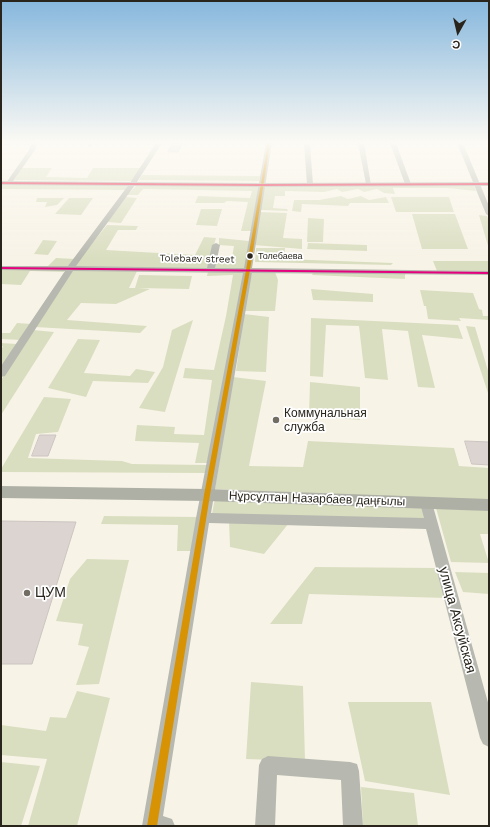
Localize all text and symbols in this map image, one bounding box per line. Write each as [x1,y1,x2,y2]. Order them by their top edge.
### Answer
north arrow [438,12,478,52]
text: С [451,37,461,51]
marker: Толебаева [245,251,255,261]
place label: Толебаева [258,251,302,261]
street label: Tolebaev street [159,252,235,266]
place label: Коммунальная служба [284,406,367,434]
marker: Коммунальная служба [271,415,281,425]
street label: Нұрсұлтан Назарбаев даңғылы [229,489,405,509]
street label: улица Аксуйская [435,565,479,675]
place label: ЦУМ [35,585,66,601]
marker: ЦУМ [22,588,32,598]

